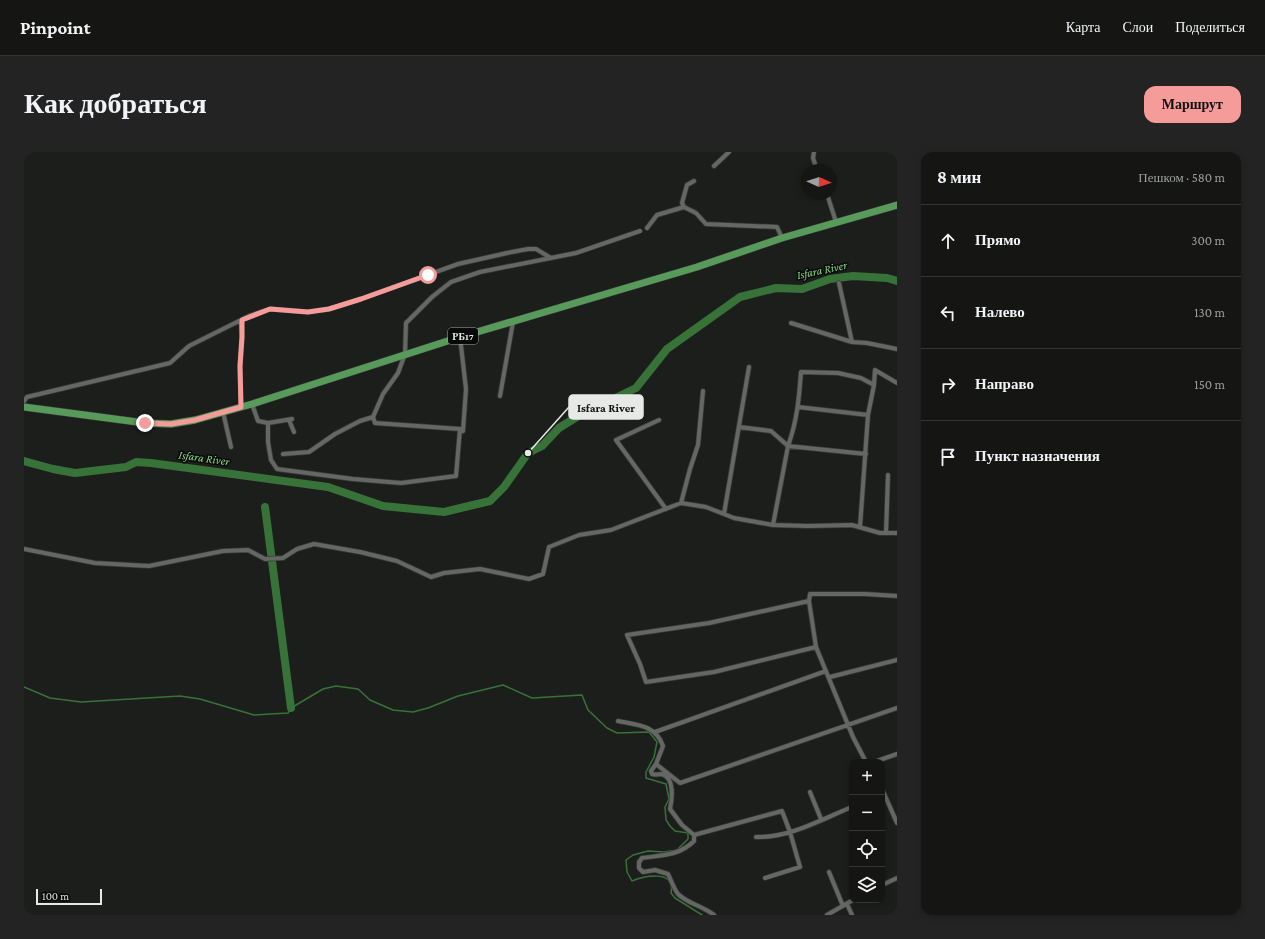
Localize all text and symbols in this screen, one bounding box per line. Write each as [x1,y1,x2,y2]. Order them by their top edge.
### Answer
text: Pinpoint [20,17,91,38]
text: Карта [1066,19,1100,35]
text: Слои [1122,19,1153,35]
text: Поделиться [1175,19,1245,35]
button: Маршрут [1144,86,1241,123]
text: Как добраться [24,88,207,119]
north arrow [801,164,837,200]
text: 8 мин [937,168,981,187]
text: Пешком · 580 m [1138,170,1225,185]
icon: ahead [937,230,959,252]
text: Прямо [975,232,1021,248]
text: 300 m [1191,233,1225,248]
water label: Isfara River [795,258,849,282]
route start [419,266,437,284]
icon: left [937,302,959,324]
text: Налево [975,304,1025,320]
text: 130 m [1194,305,1225,320]
road number: РБ17 [448,328,478,344]
icon: right [937,374,959,396]
text: Направо [975,376,1034,392]
text: 150 m [1194,377,1225,392]
callout: Isfara River [569,395,643,419]
text: Isfara River [577,401,635,415]
route end [136,414,154,432]
icon: arrive [937,446,959,468]
water label: Isfara River [178,447,231,469]
text: Пункт назначения [975,448,1100,464]
map controls [849,759,885,903]
button: + [849,759,885,795]
button: − [849,795,885,831]
button: locate [849,831,885,867]
button: layers [849,867,885,903]
scale bar [36,887,102,906]
text: 100 m [42,890,69,902]

